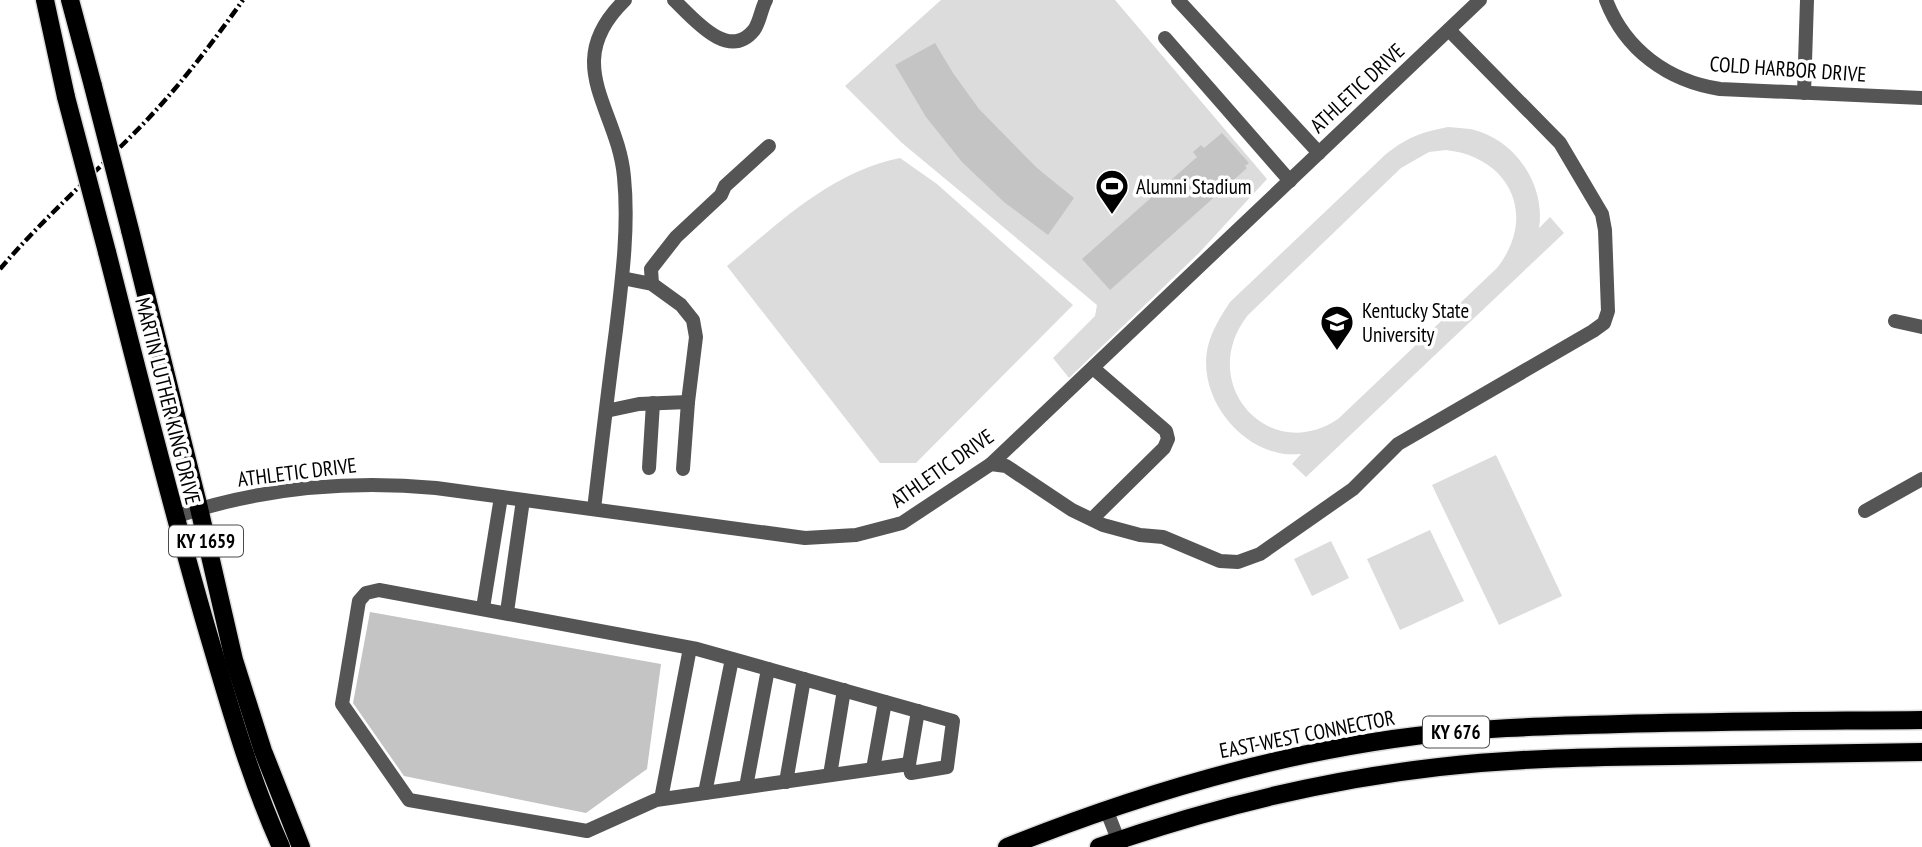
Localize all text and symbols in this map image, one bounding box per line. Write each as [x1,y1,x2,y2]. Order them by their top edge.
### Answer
street label: ATHLETIC DRIVE [1304,37,1410,139]
street label: COLD HARBOR DRIVE [1709,50,1867,88]
sports icon: Alumni Stadium [1093,167,1131,216]
place label: Alumni Stadium [1136,173,1251,200]
street label: MARTIN LUTHER KING DRIVE [129,295,207,507]
place label: Kentucky State University [1362,297,1469,348]
school or university icon: Kentucky State University [1318,303,1356,352]
street label: ATHLETIC DRIVE [885,423,999,513]
street label: ATHLETIC DRIVE [236,451,358,493]
road number: KY 1659 [169,526,243,556]
street label: EAST-WEST CONNECTOR [1217,704,1397,764]
road number: KY 676 [1423,716,1489,748]

